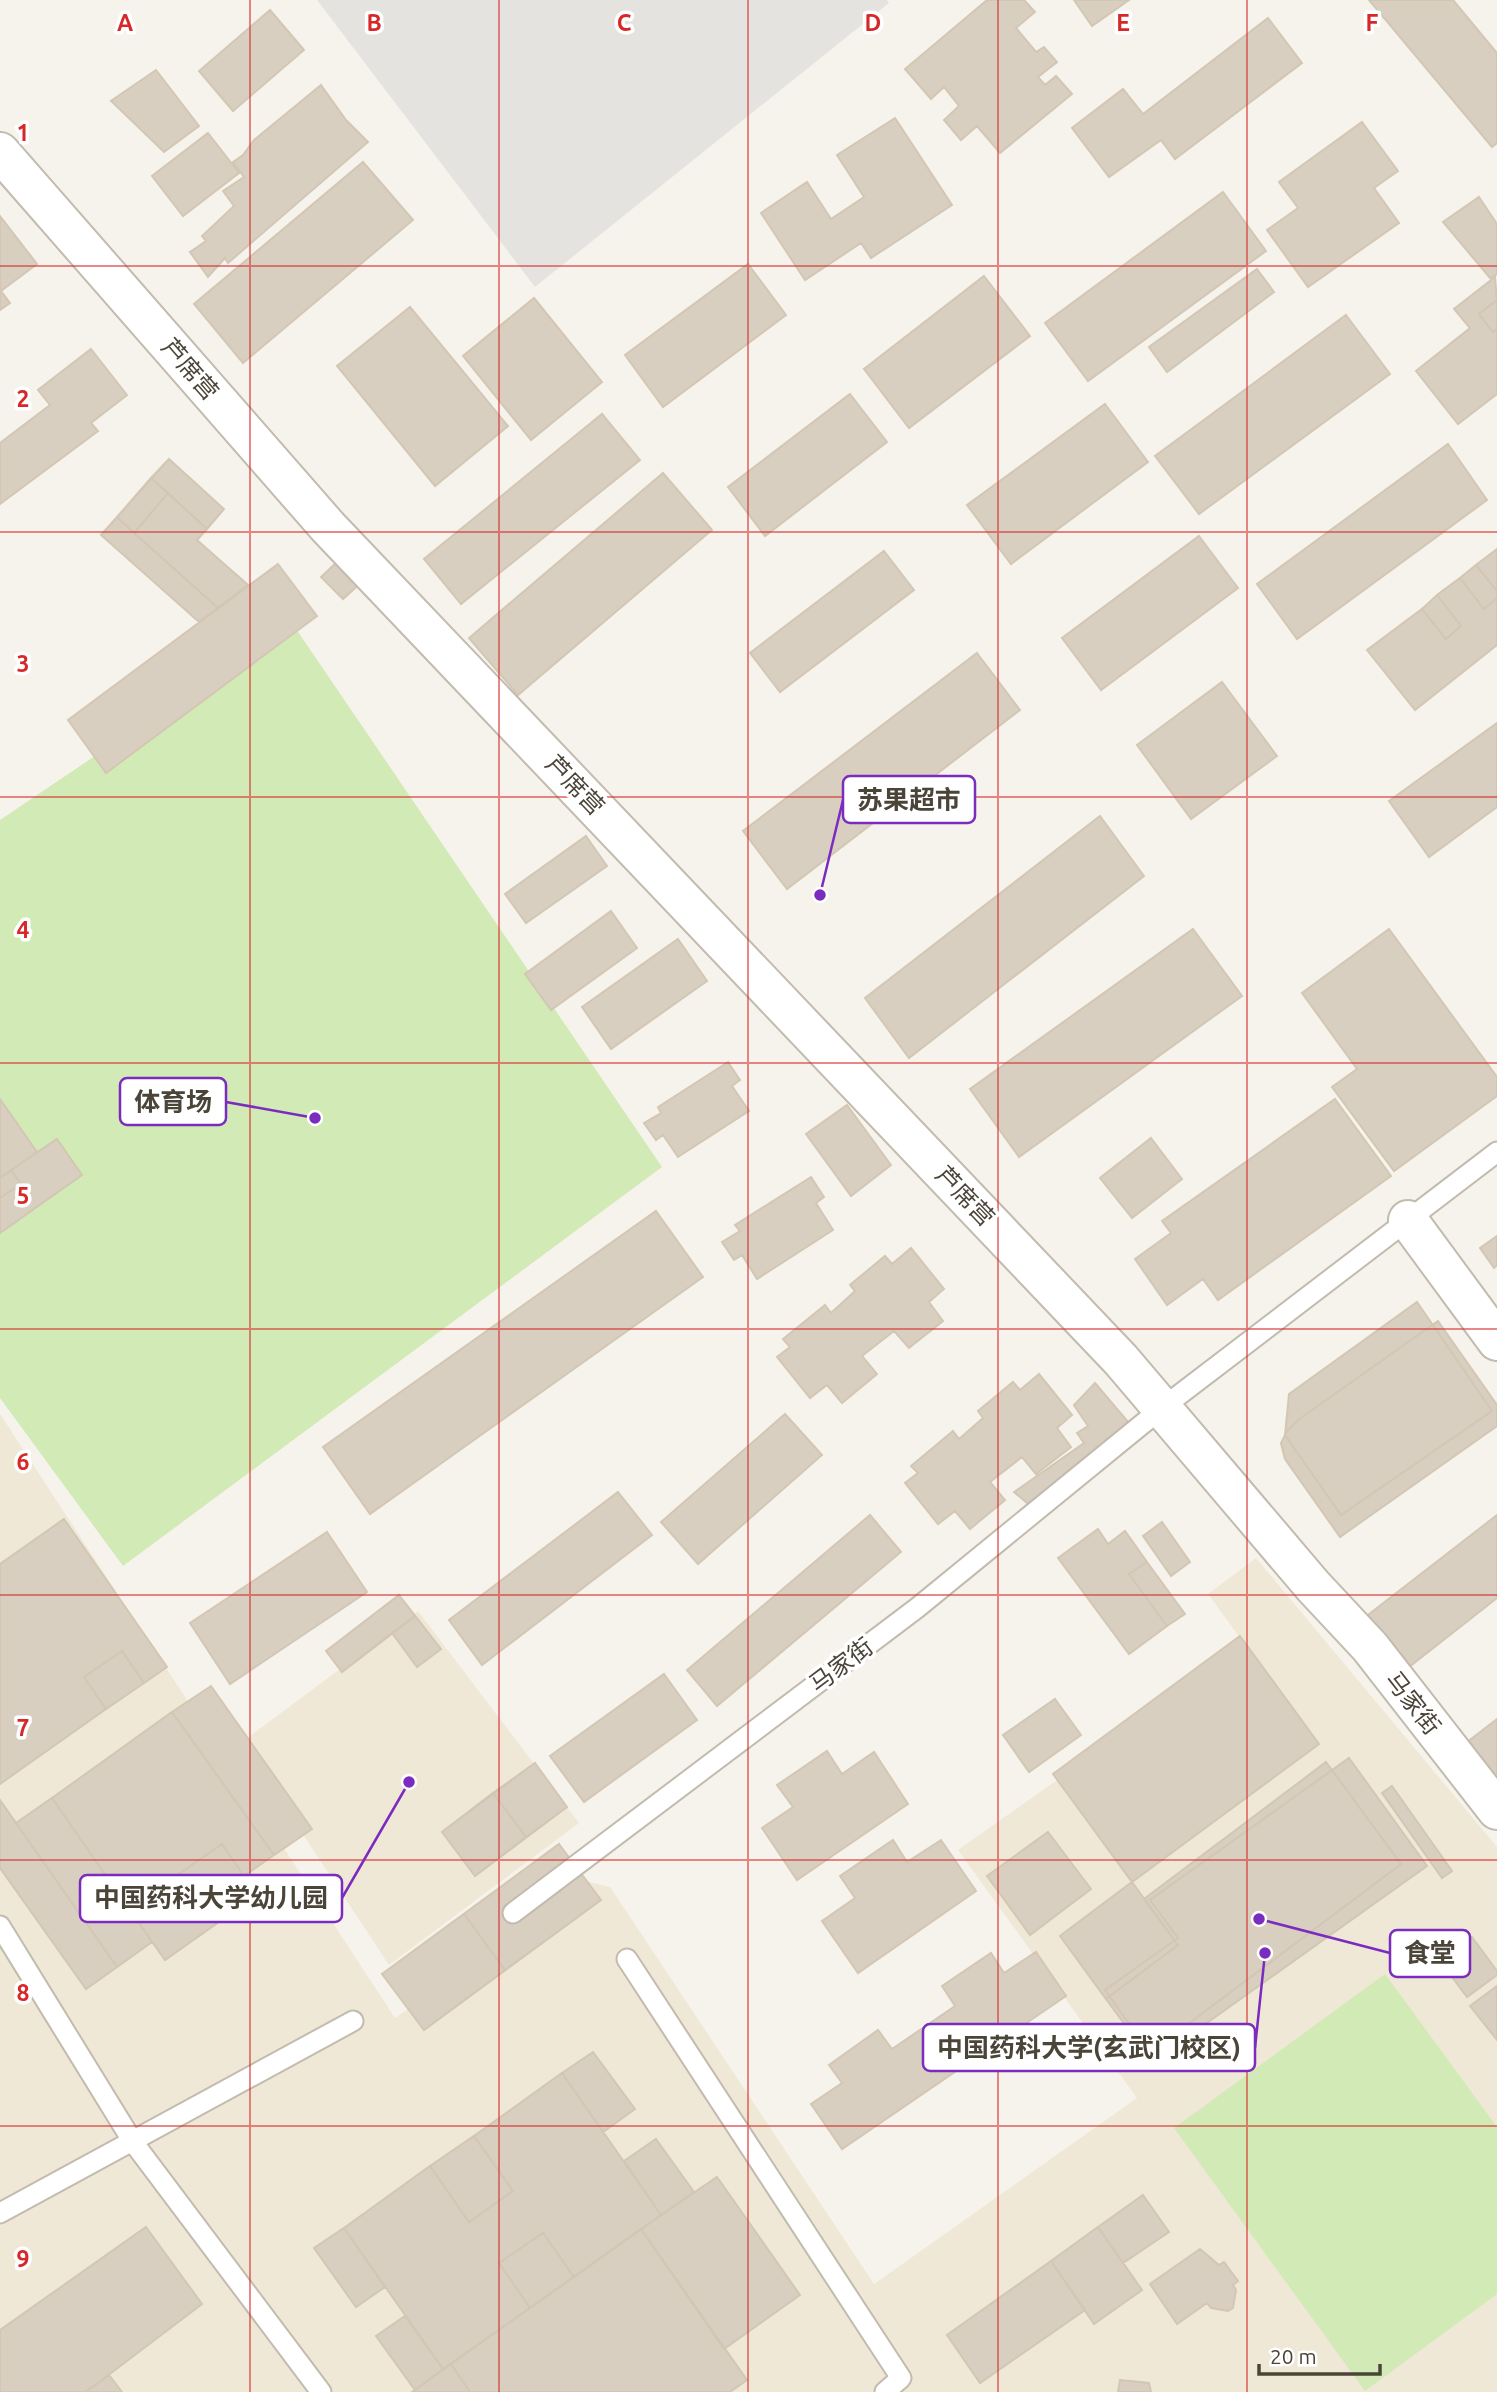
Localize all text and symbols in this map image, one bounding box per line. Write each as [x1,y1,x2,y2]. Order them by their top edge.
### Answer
text: A [117,10,133,35]
text: B [366,10,382,35]
text: C [617,10,632,35]
text: D [865,10,881,35]
text: E [1116,10,1130,35]
text: F [1366,10,1379,35]
text: 1 [17,120,29,145]
street label: 芦席营 [156,333,224,405]
text: 2 [17,386,29,411]
text: 3 [17,651,29,676]
street label: 芦席营 [540,750,610,820]
callout: 苏果超市 [843,776,975,823]
text: 苏果超市 [857,785,961,814]
text: 4 [17,917,30,942]
callout: 体育场 [120,1078,226,1125]
text: 体育场 [134,1087,212,1116]
street label: 芦席营 [930,1161,1000,1231]
text: 5 [17,1183,29,1208]
text: 6 [17,1449,30,1474]
street label: 马家街 [804,1633,878,1697]
street label: 马家街 [1380,1666,1446,1740]
text: 7 [17,1715,29,1740]
callout: 中国药科大学幼儿园 [80,1875,342,1922]
text: 中国药科大学幼儿园 [94,1883,328,1912]
callout: 食堂 [1390,1930,1470,1977]
text: 食堂 [1404,1938,1456,1967]
text: 8 [17,1980,29,2005]
callout: 中国药科大学(玄武门校区) [923,2024,1255,2071]
text: 中国药科大学(玄武门校区) [937,2033,1241,2062]
text: 9 [17,2246,29,2271]
scale bar [1259,2332,1380,2376]
text: 20 m [1270,2344,1317,2368]

